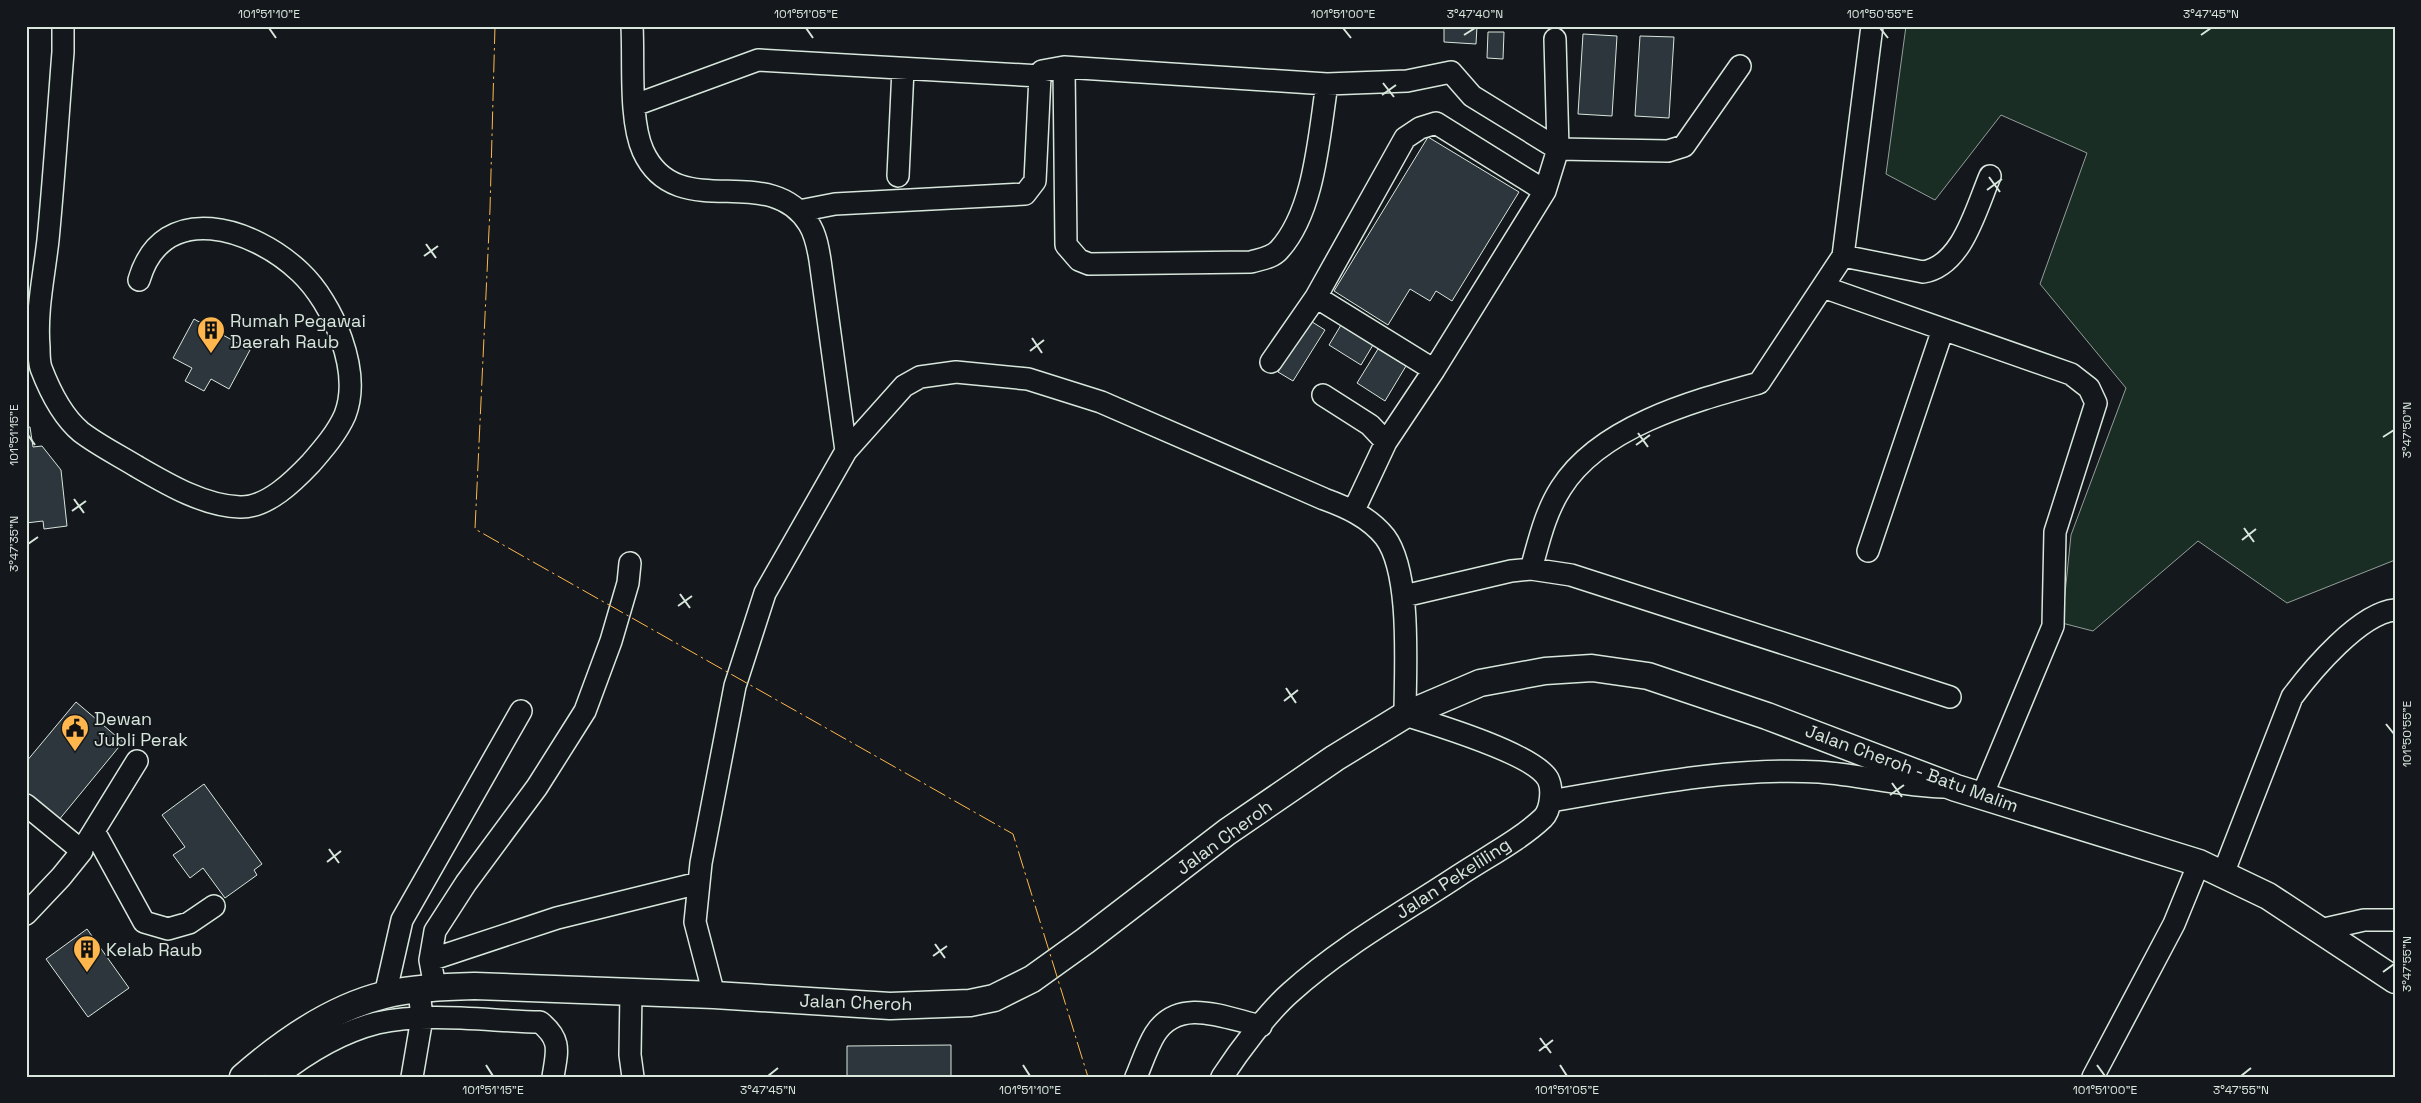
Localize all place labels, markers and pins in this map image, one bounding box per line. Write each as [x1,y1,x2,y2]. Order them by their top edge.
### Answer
place label: Rumah Pegawai Daerah Raub [230,309,366,353]
building icon: Rumah Pegawai Daerah Raub [196,315,226,354]
place label: Dewan Jubli Perak [94,707,188,751]
public building icon: Dewan Jubli Perak [60,713,90,752]
building icon: Kelab Raub [72,934,102,973]
place label: Kelab Raub [106,938,202,961]

